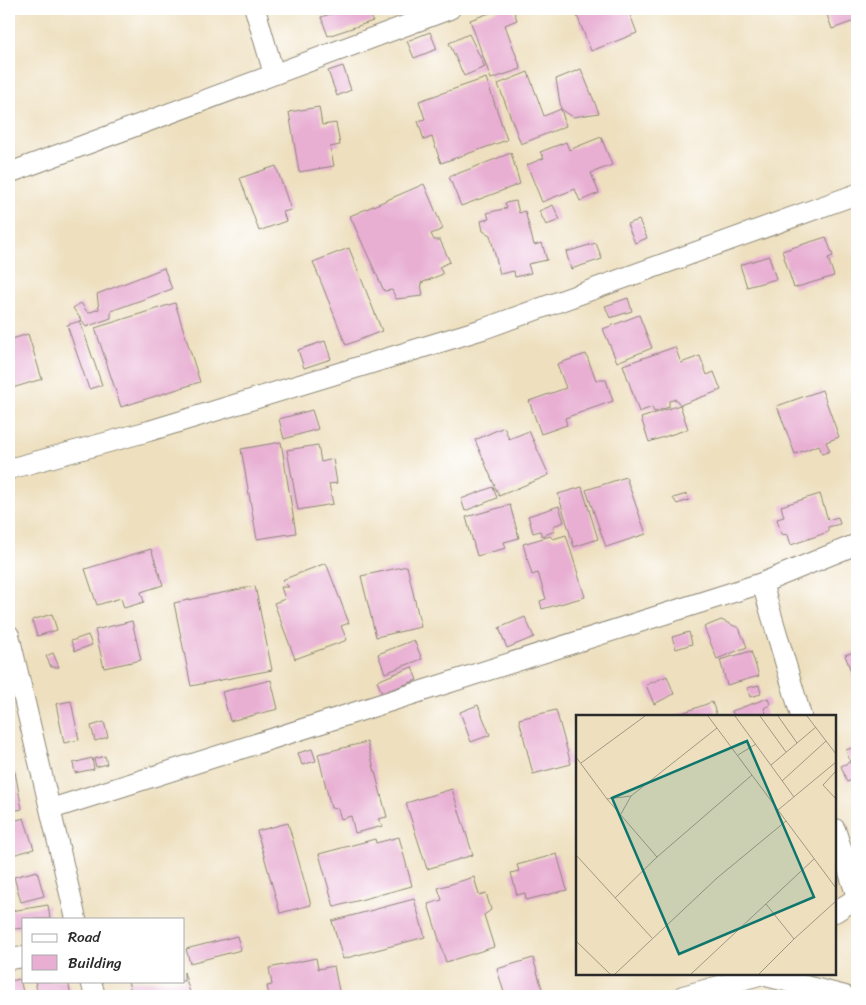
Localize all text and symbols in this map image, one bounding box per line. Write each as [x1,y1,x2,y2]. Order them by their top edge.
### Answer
inset map [576,715,836,975]
legend [22,918,185,982]
text: Road [68,924,101,950]
text: Building [68,950,122,976]

